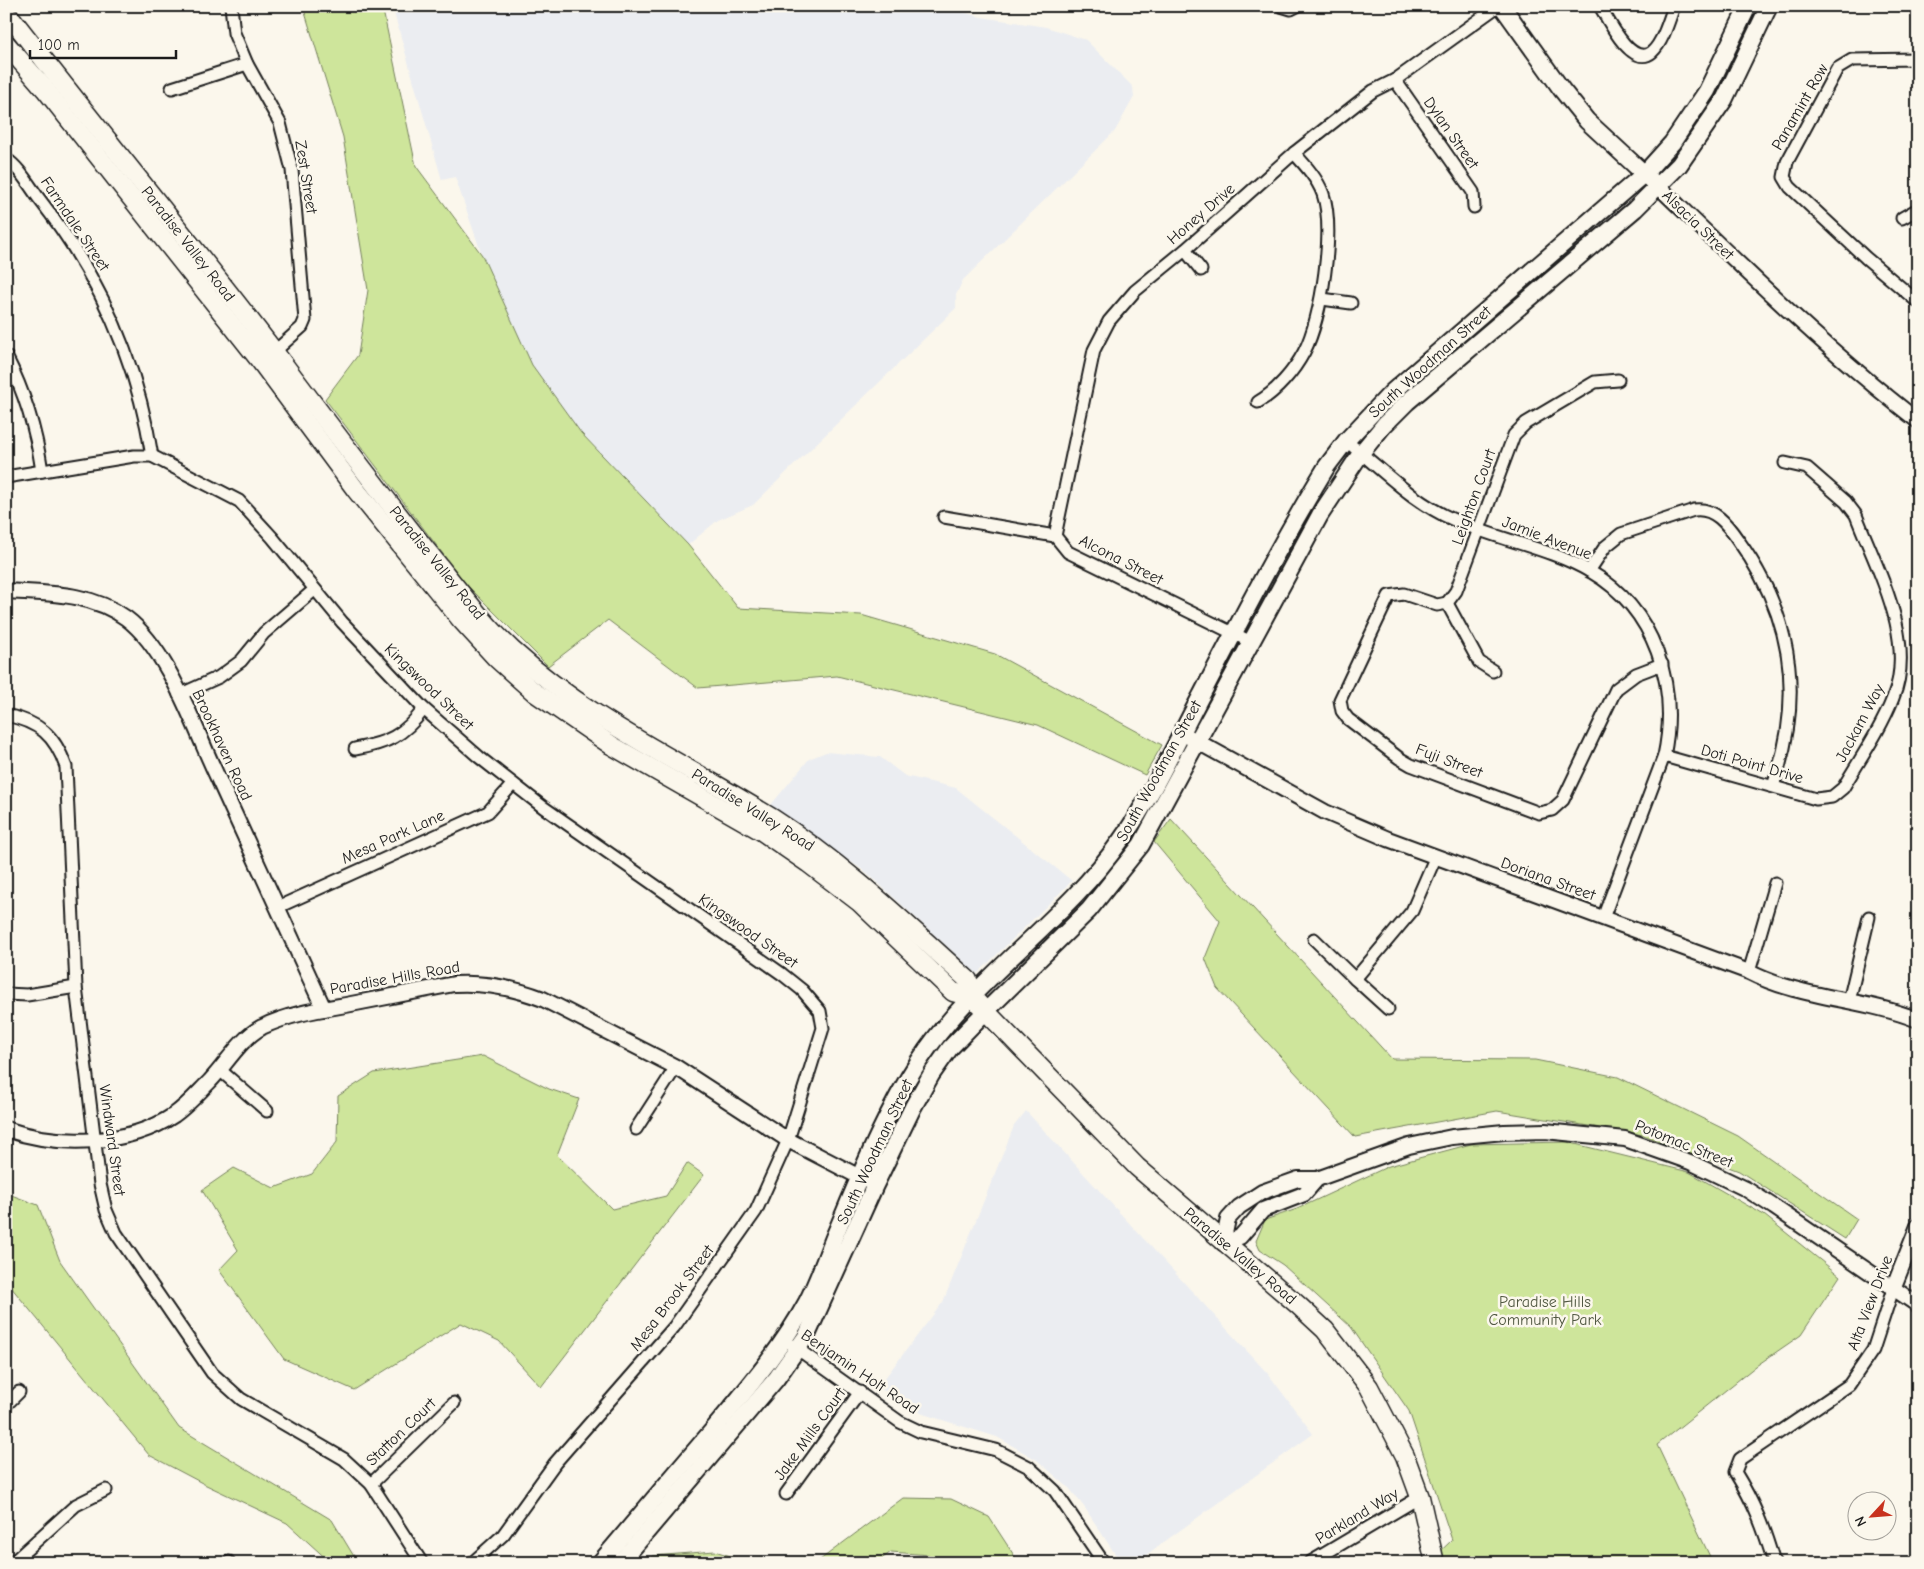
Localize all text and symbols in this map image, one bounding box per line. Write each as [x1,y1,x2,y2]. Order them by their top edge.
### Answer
scale bar [30,28,176,60]
text: 100 m [38,36,80,54]
street label: Panamint Row [1768,60,1832,153]
street label: Dylan Street [1420,94,1482,173]
street label: Zest Street [291,139,321,215]
street label: Farmdale Street [37,173,113,275]
street label: Honey Drive [1163,180,1239,248]
street label: Paradise Valley Road [138,183,238,305]
street label: Alsacia Street [1658,186,1738,264]
street label: South Woodman Street [1365,302,1495,422]
street label: Leighton Court [1448,446,1500,547]
street label: Paradise Valley Road [386,503,488,623]
street label: Jamie Avenue [1500,513,1594,563]
street label: Alcona Street [1076,531,1166,589]
street label: Kingswood Street [381,640,478,734]
street label: Jackam Way [1832,680,1888,765]
street label: Brookhaven Road [188,687,256,803]
street label: South Woodman Street [1113,697,1205,845]
street label: Fuji Street [1413,740,1485,782]
street label: Doti Point Drive [1699,741,1805,787]
street label: Paradise Valley Road [688,765,818,855]
street label: Mesa Park Lane [339,806,447,868]
street label: Doriana Street [1498,854,1598,905]
street label: Kingswood Street [695,890,801,972]
street label: Paradise Hills Road [329,958,461,998]
street label: South Woodman Street [833,1076,917,1228]
street label: Windward Street [95,1083,129,1197]
street label: Potomac Street [1633,1116,1736,1172]
street label: Paradise Valley Road [1180,1204,1300,1308]
street label: Mesa Brook Street [626,1241,718,1354]
street label: Alta View Drive [1844,1253,1896,1353]
park label: Paradise Hills Community Park [1488,1293,1602,1329]
street label: Benjamin Holt Road [798,1326,922,1418]
street label: Jake Mills Court [770,1384,850,1484]
street label: Statton Court [362,1394,440,1470]
street label: Parkland Way [1312,1484,1402,1548]
north arrow [1846,1492,1896,1542]
text: N [1851,1514,1870,1529]

